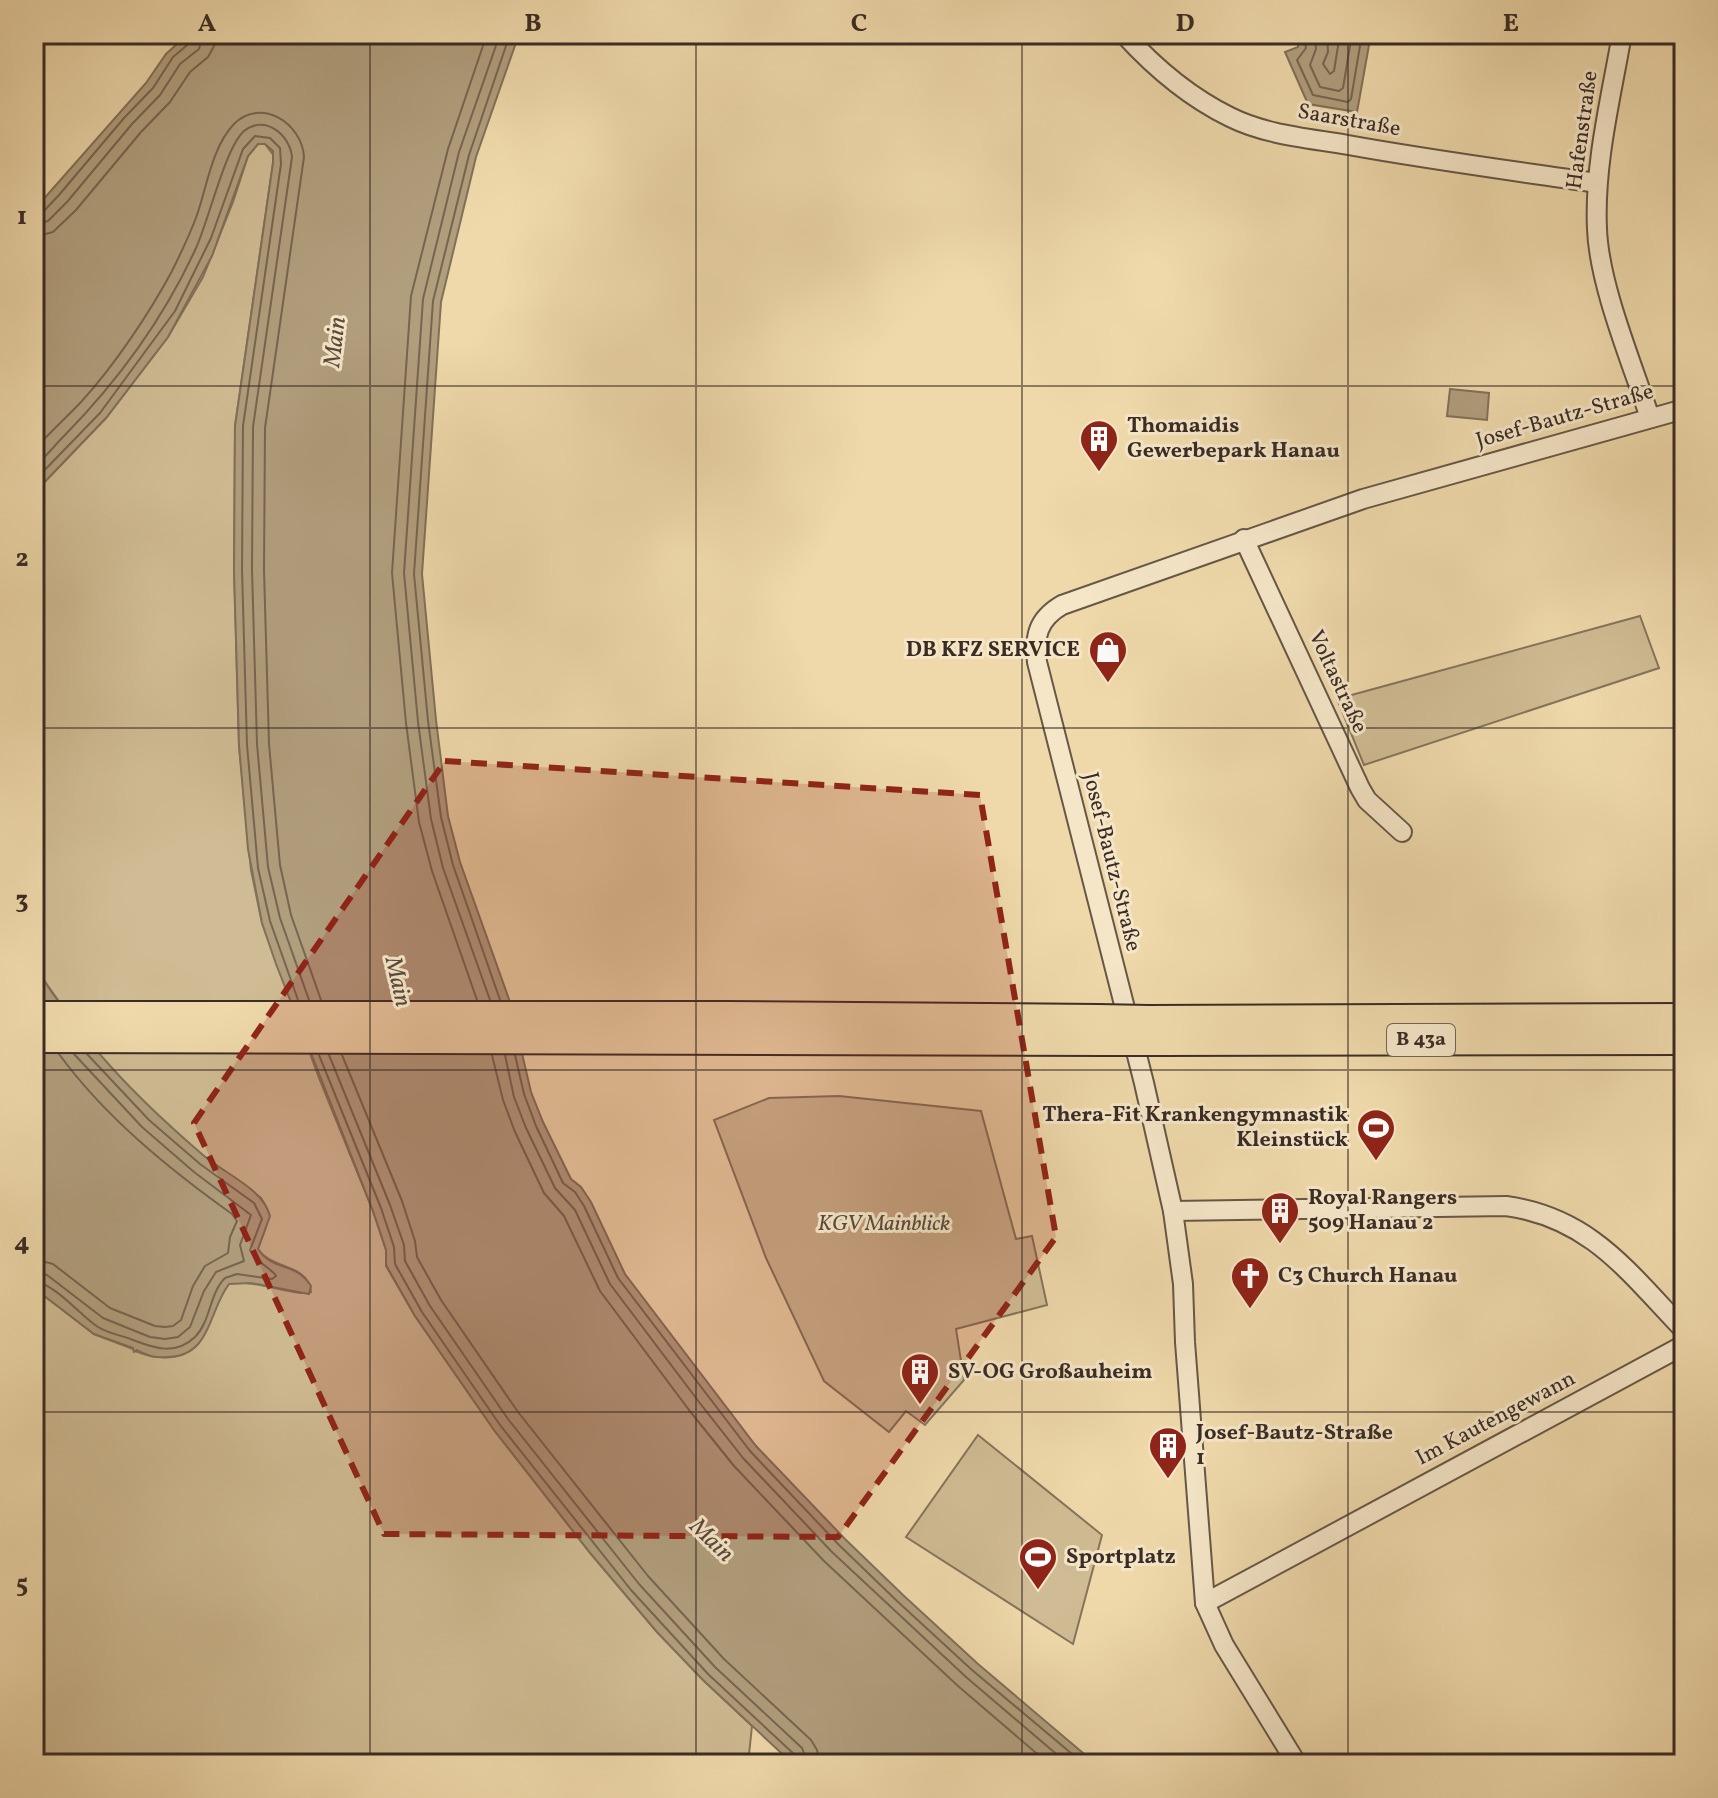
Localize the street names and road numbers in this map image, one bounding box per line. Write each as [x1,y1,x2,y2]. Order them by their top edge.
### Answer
street label: Hafenstraße [1559,69,1607,191]
street label: Saarstraße [1295,97,1403,145]
street label: Josef-Bautz-Straße [1473,377,1657,457]
street label: Voltastraße [1300,625,1374,739]
street label: Josef-Bautz-Straße [1074,769,1148,955]
road number: B 43a [1387,1024,1455,1056]
street label: Im Kautengewann [1411,1364,1581,1474]

